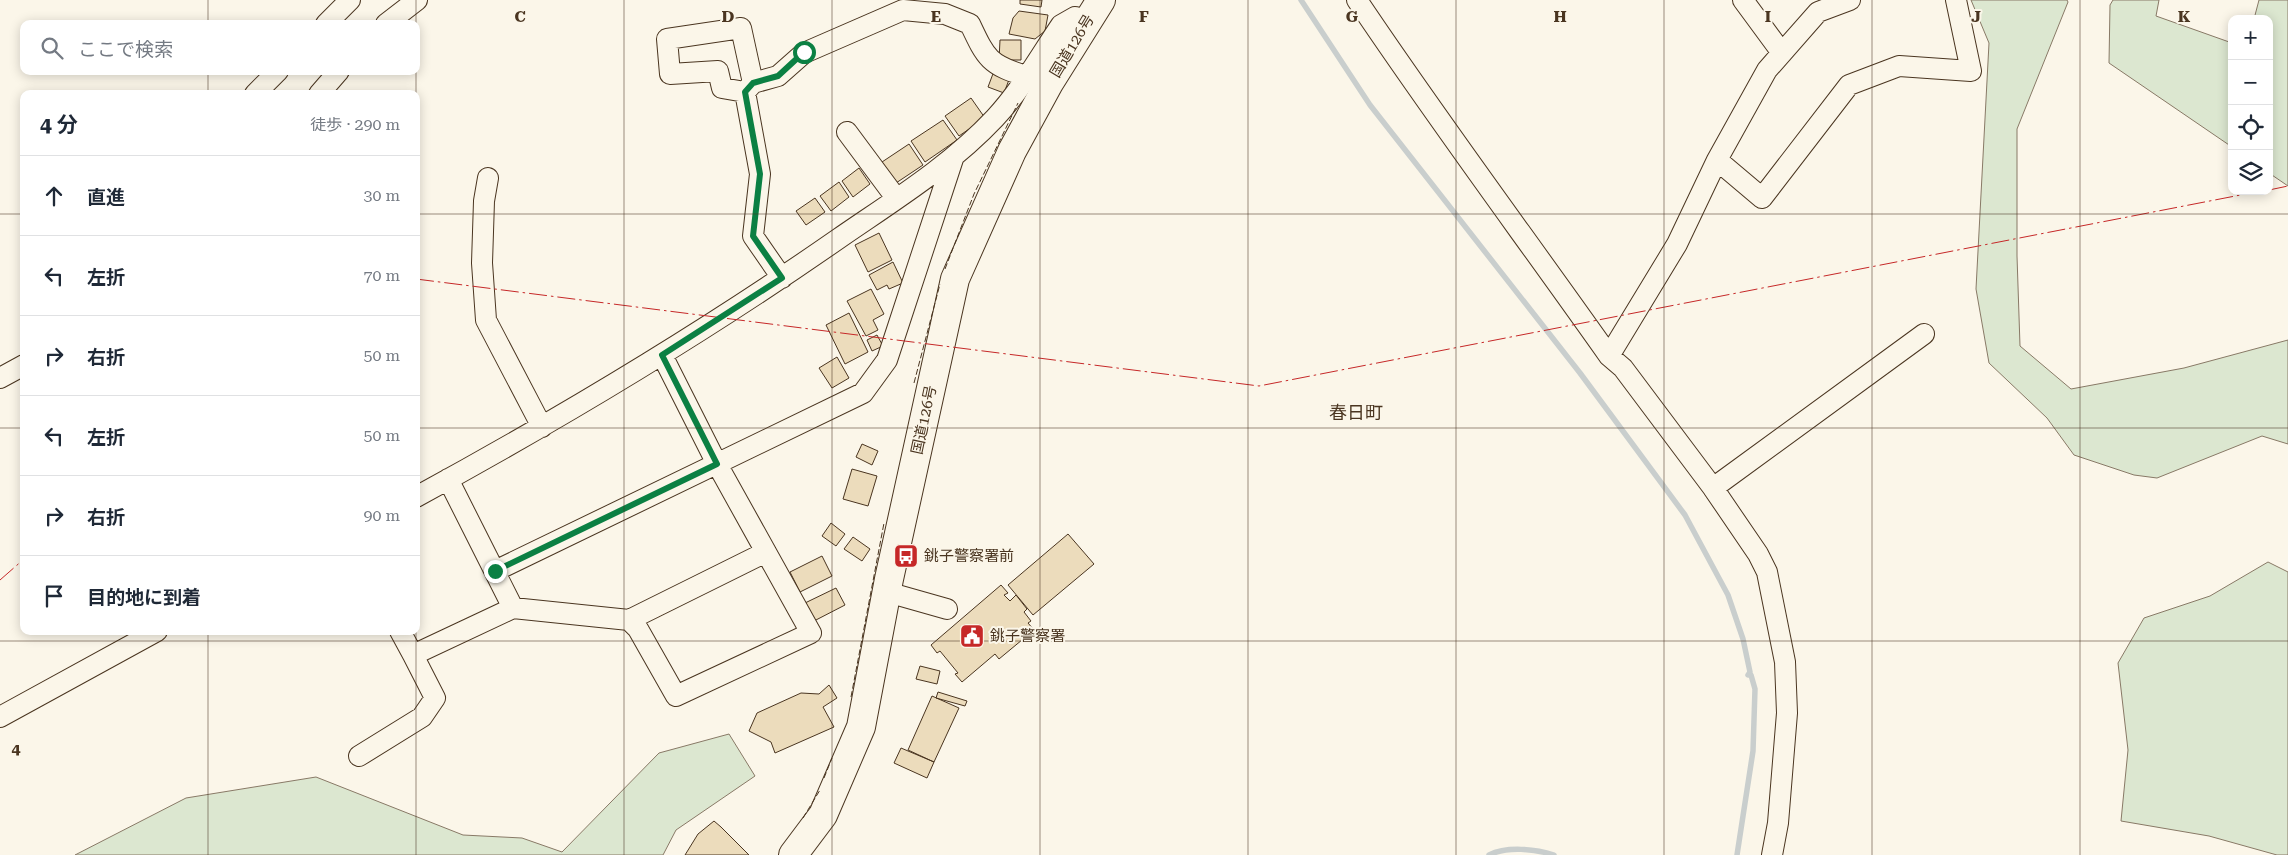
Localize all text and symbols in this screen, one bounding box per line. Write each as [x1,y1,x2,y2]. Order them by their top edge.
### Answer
text: C [514,7,526,26]
text: D [722,7,735,26]
text: E [931,7,941,26]
text: F [1139,7,1149,26]
text: G [1346,7,1359,26]
text: H [1553,7,1567,26]
text: I [1765,7,1771,26]
text: J [1971,7,1981,26]
text: K [2178,7,2191,26]
street label: 国道126号 [1046,11,1098,81]
map controls [2228,15,2273,195]
button: + [2228,15,2273,60]
search box [20,20,420,75]
icon: search [38,34,66,62]
text: ここで検索 [78,38,173,61]
route start [793,41,816,64]
button: − [2228,60,2273,105]
button: locate [2228,105,2273,150]
text: 4 分 [40,113,78,137]
text: 徒歩 · 290 m [310,115,400,134]
button: layers [2228,150,2273,195]
icon: ahead [40,182,68,210]
text: 直進 [87,186,125,209]
text: 30 m [363,186,400,205]
icon: left [40,262,68,290]
text: 左折 [87,266,125,289]
text: 70 m [363,266,400,285]
icon: right [40,342,68,370]
text: 右折 [87,346,125,369]
text: 50 m [363,346,400,365]
street label: 国道126号 [908,384,940,456]
district label: 春日町 [1329,402,1383,423]
icon: left [40,422,68,450]
text: 左折 [87,426,125,449]
text: 50 m [363,426,400,445]
icon: right [40,502,68,530]
text: 右折 [87,506,125,529]
text: 90 m [363,506,400,525]
bus stop icon: 銚子警察署前 [893,543,919,569]
place label: 銚子警察署前 [924,547,1014,565]
route end [484,560,507,583]
icon: arrive [40,582,68,610]
text: 目的地に到着 [87,586,201,609]
public building icon: 銚子警察署 [959,623,985,649]
place label: 銚子警察署 [990,627,1065,645]
text: 4 [12,739,21,758]

